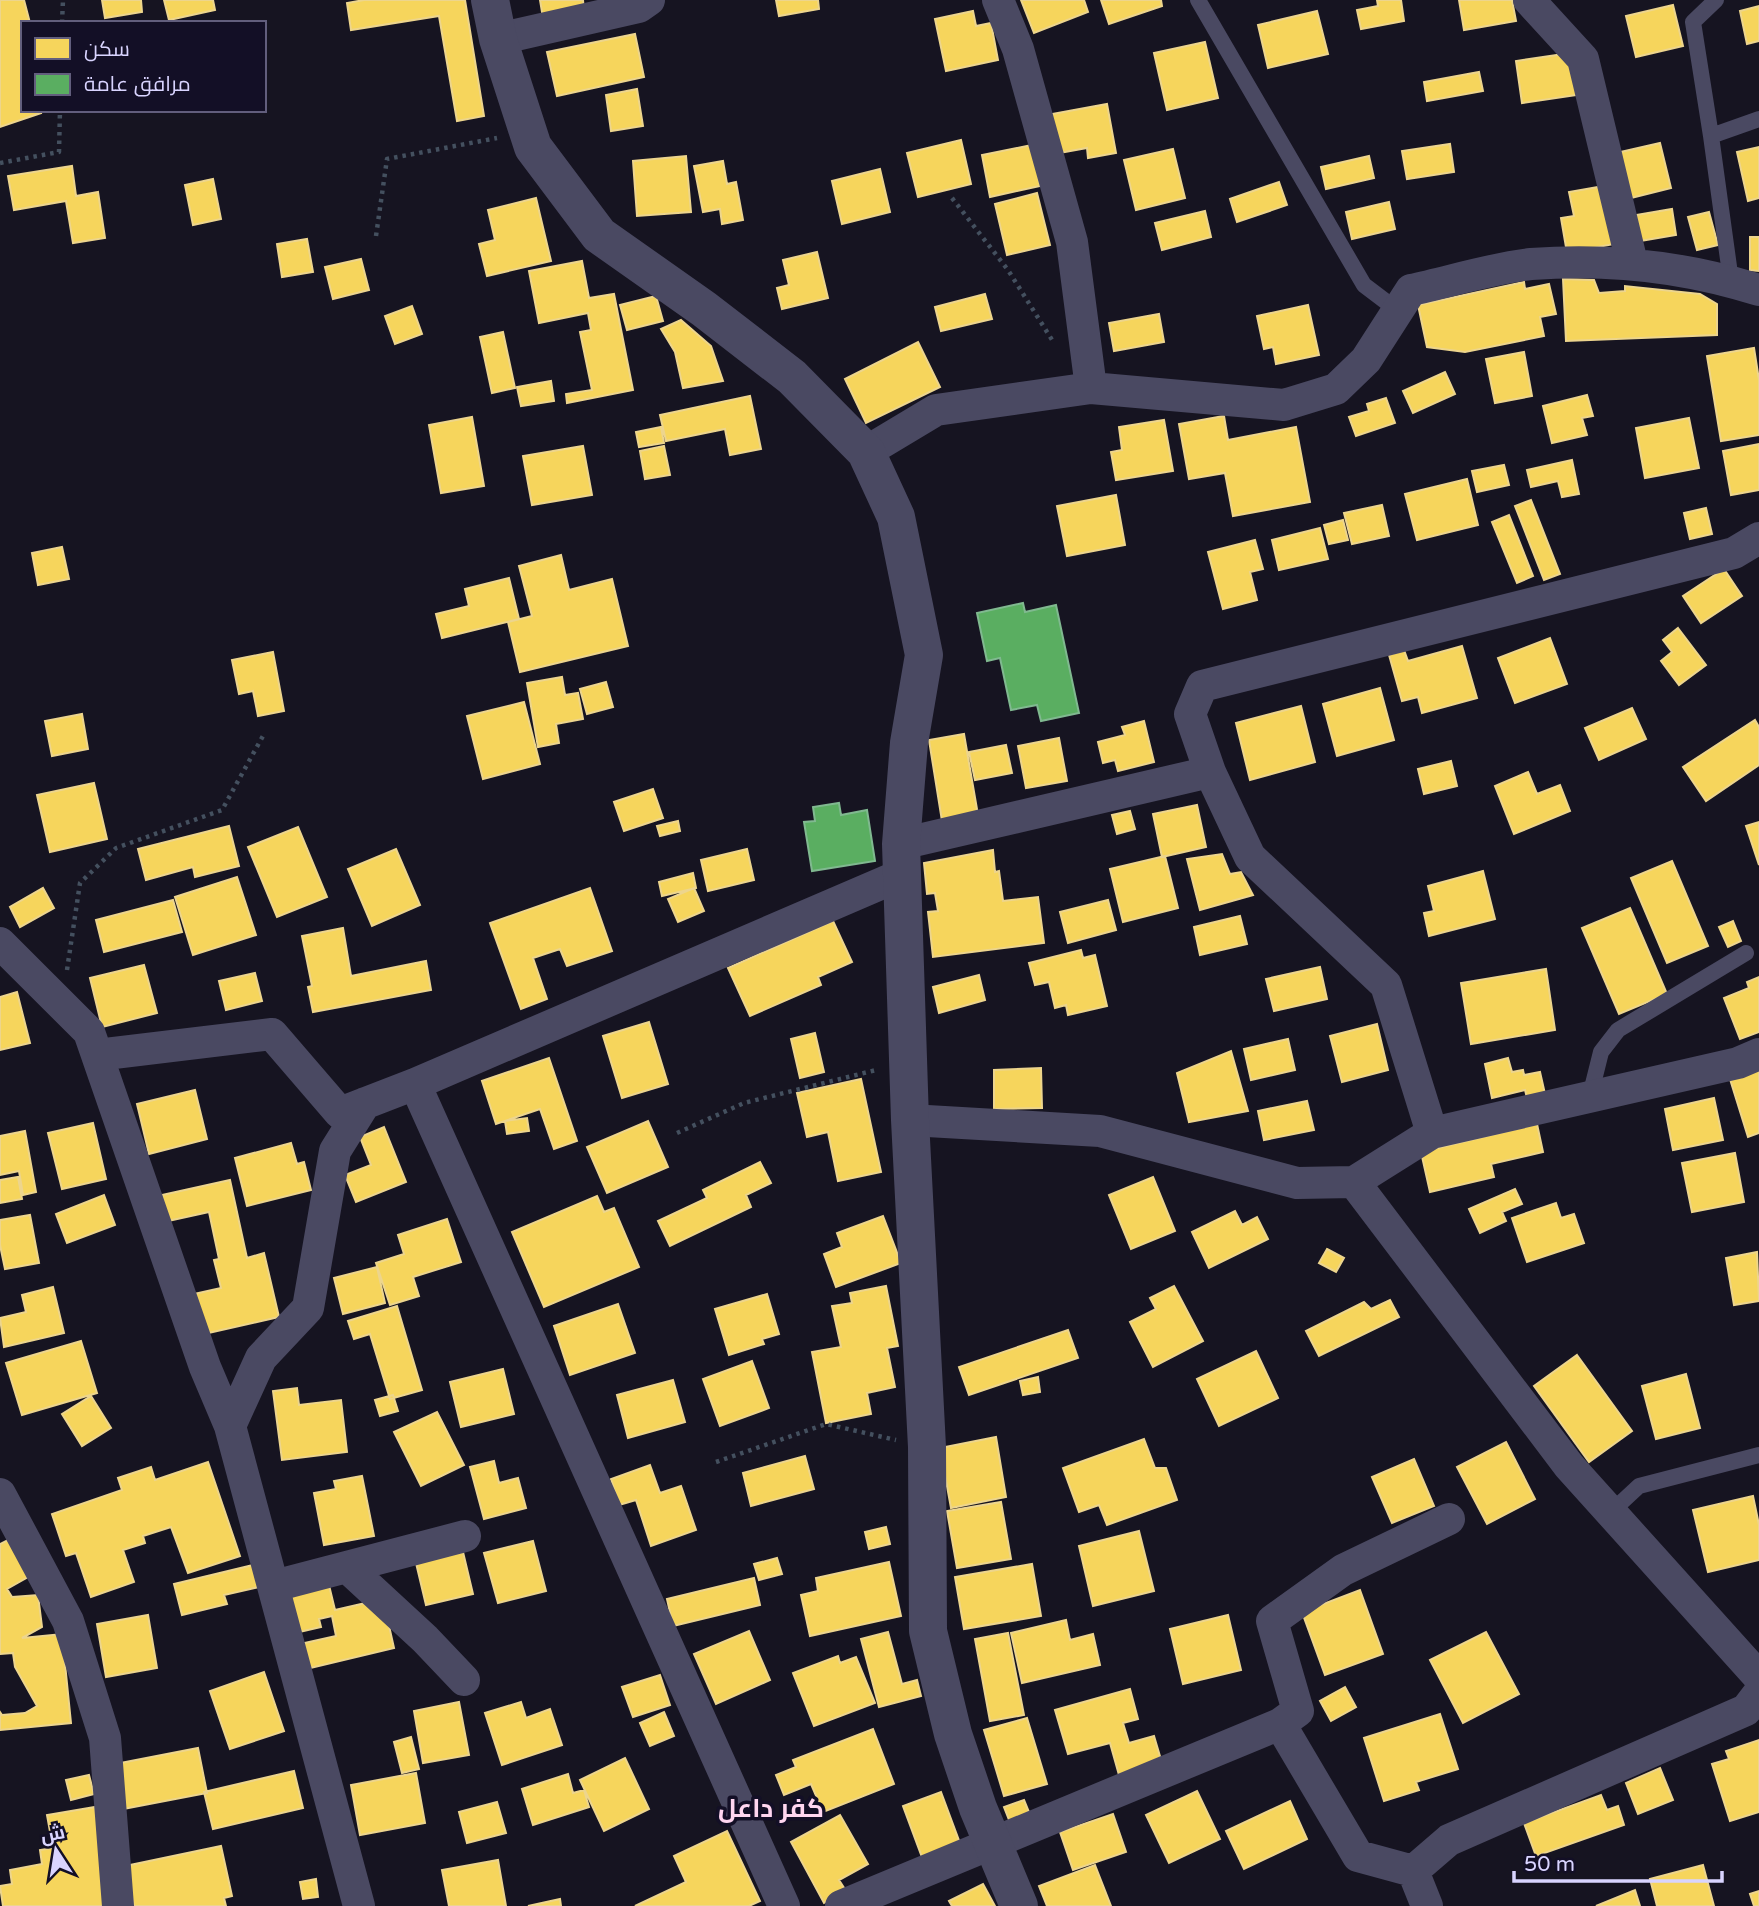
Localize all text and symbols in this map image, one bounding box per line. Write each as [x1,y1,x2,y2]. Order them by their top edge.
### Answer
legend [21,21,266,112]
text: سكن [84,37,130,62]
text: مرافق عامة [84,72,191,97]
district label: كفر داعل [718,1793,824,1824]
north arrow [21,1815,91,1885]
text: ش [38,1821,67,1848]
scale bar [1514,1840,1722,1884]
text: 50 m [1524,1852,1575,1877]

